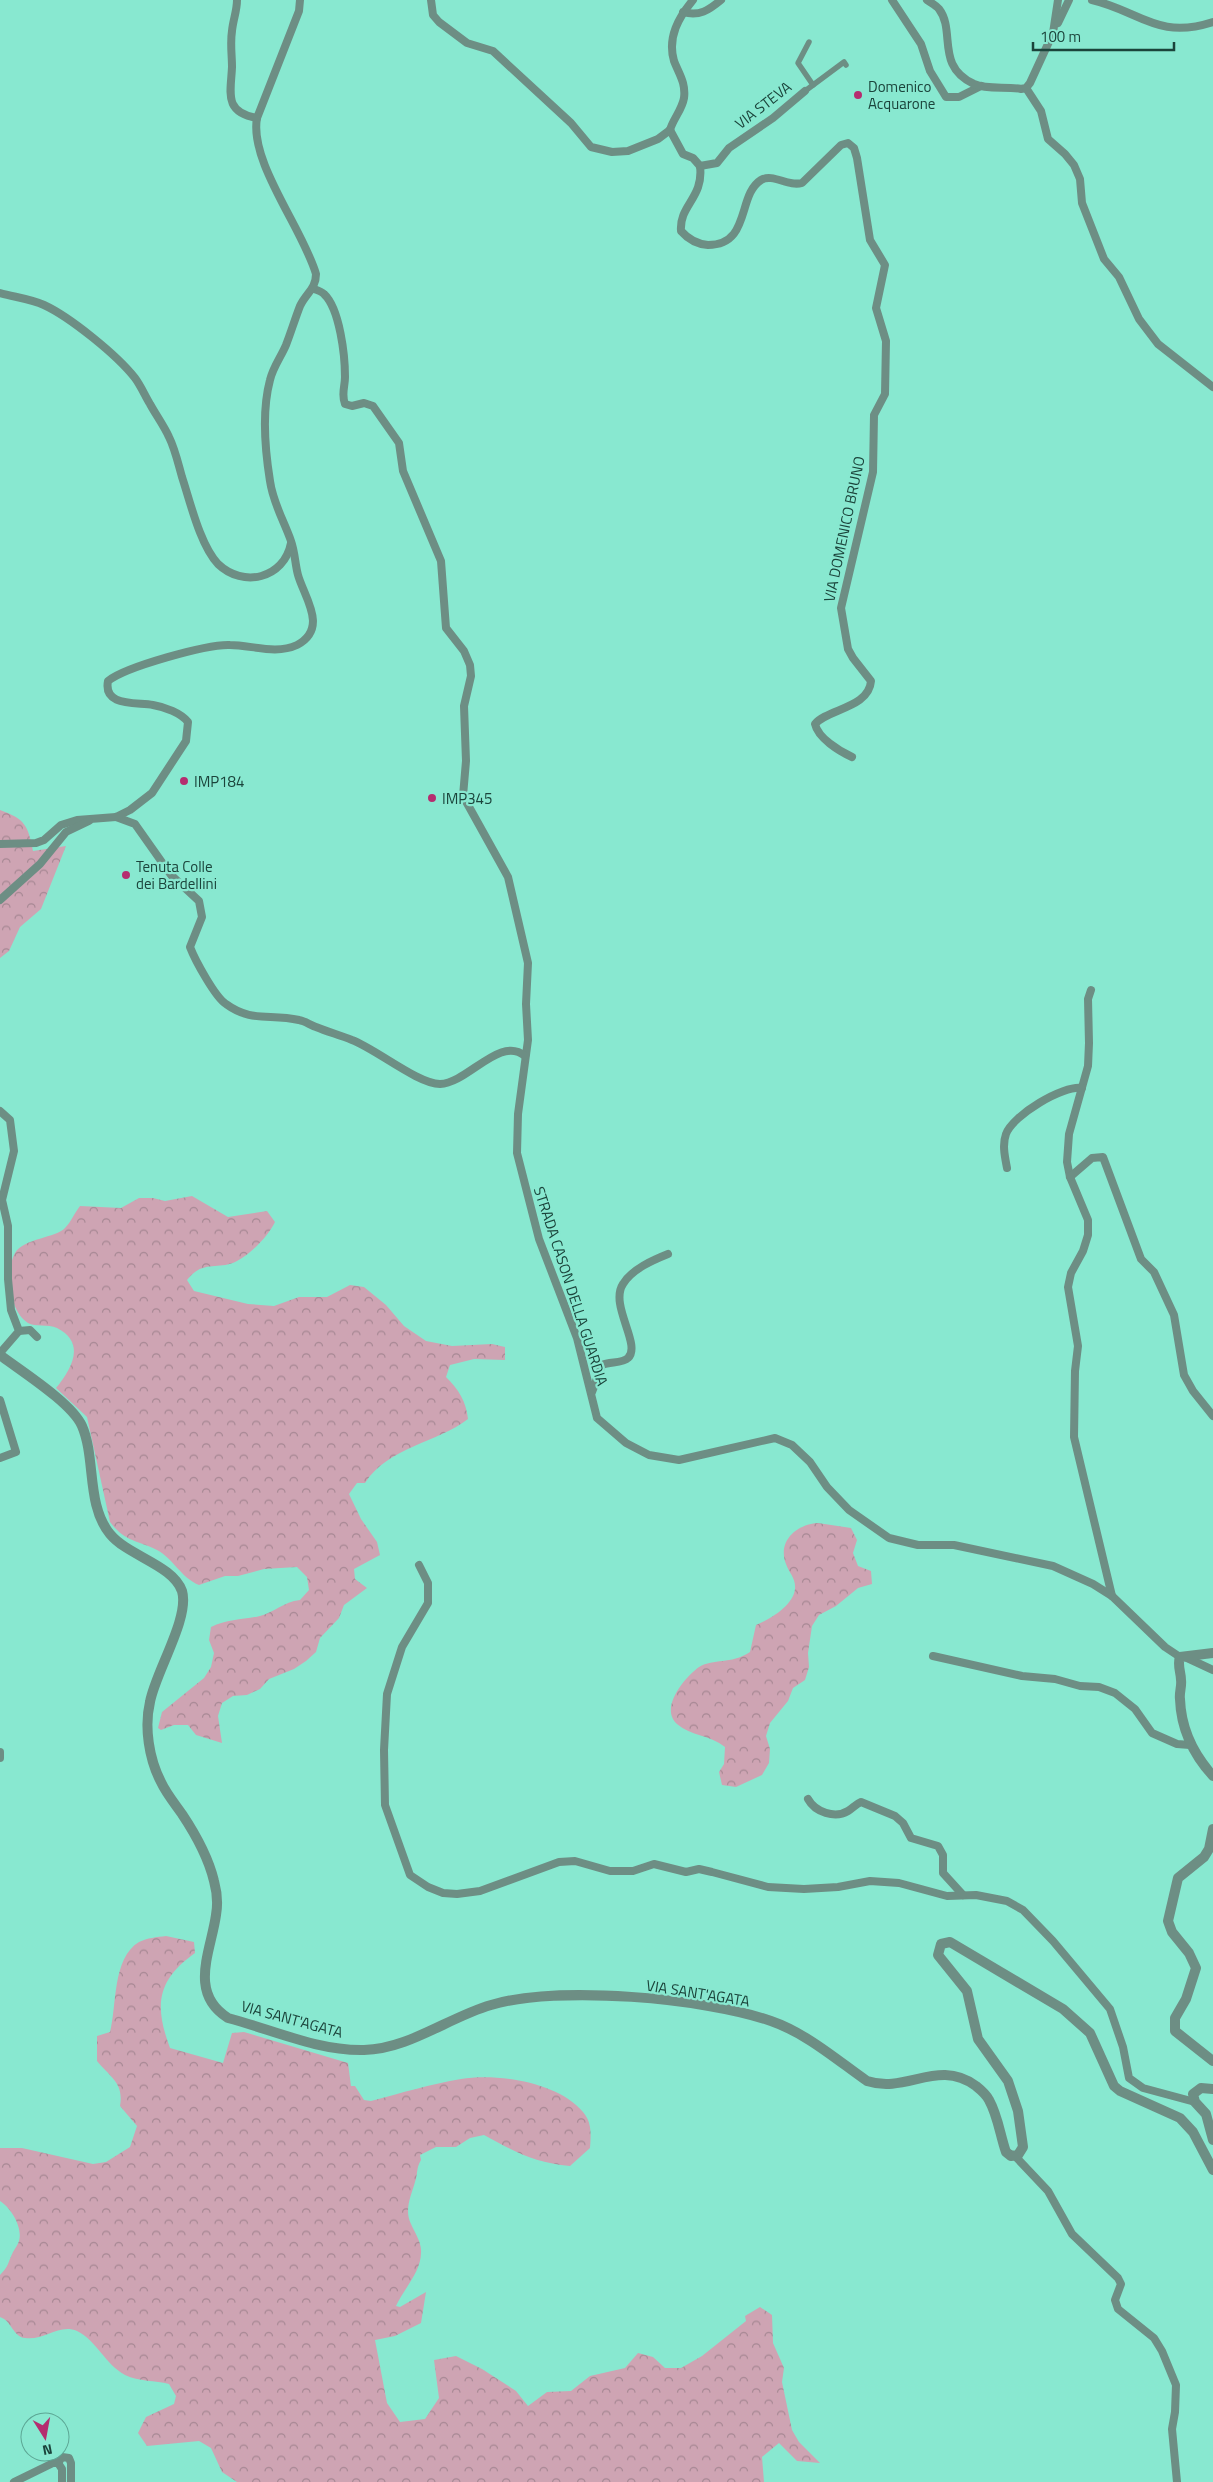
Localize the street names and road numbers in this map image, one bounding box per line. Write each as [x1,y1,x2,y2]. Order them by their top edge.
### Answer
street label: VIA STEVA [730,76,796,134]
street label: VIA DOMENICO BRUNO [817,454,871,604]
street label: STRADA CASON DELLA GUARDIA [528,1183,614,1389]
street label: VIA SANT'AGATA [645,1973,751,2013]
street label: VIA SANT'AGATA [239,1994,345,2044]

